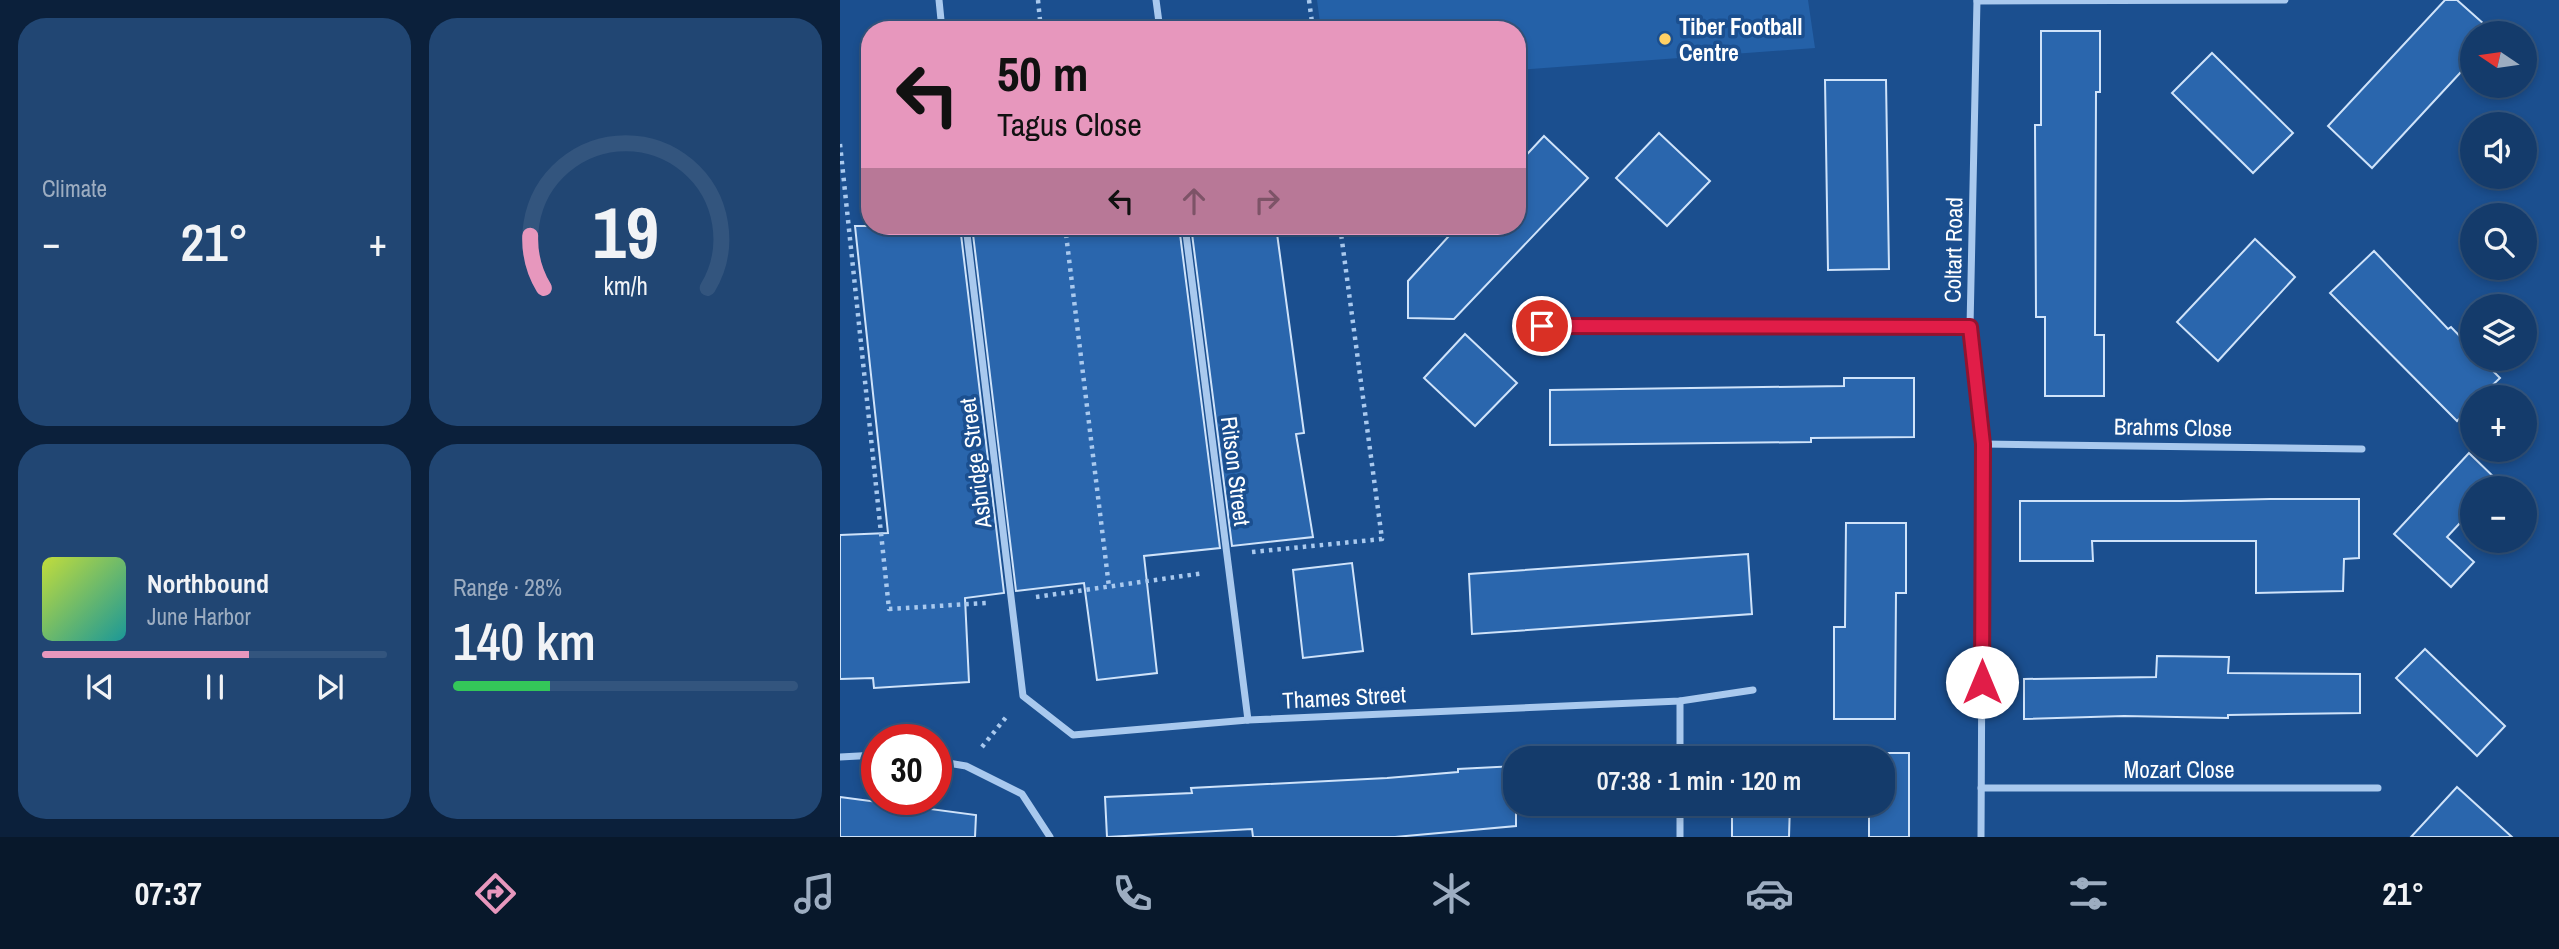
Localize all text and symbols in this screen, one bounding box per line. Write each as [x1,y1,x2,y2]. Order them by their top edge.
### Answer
place label: Tiber Football Centre [1679,11,1802,68]
north arrow [2460,21,2538,98]
map controls [2460,21,2537,553]
marker: Tiber Football Centre [1657,31,1673,47]
text: 50 m [997,40,1089,106]
icon: left [882,49,973,140]
text: Tagus Close [997,103,1142,146]
button: sound [2460,112,2537,189]
text: Climate [42,173,107,204]
icon: left [1102,182,1140,220]
icon: ahead [1175,182,1213,220]
icon: right [1248,182,1286,220]
text: 19 [592,183,659,281]
street label: Coltart Road [1937,197,1969,303]
button: search [2460,203,2537,280]
text: 21° [180,207,249,277]
text: − [42,217,60,268]
text: + [369,217,387,268]
text: km/h [603,269,648,303]
button: layers [2460,294,2537,371]
pin [1512,296,1572,356]
icon: arrive [1523,307,1561,345]
button: + [2460,385,2537,462]
street label: Asbridge Street [952,396,998,531]
street label: Brahms Close [2114,410,2232,444]
street label: Ritson Street [1214,414,1258,528]
button: − [2460,476,2537,553]
text: Northbound [147,566,269,601]
text: Range · 28% [453,572,562,603]
text: June Harbor [147,601,251,632]
text: 140 km [453,606,596,676]
position arrow [1945,645,2019,719]
icon: previous [81,668,119,706]
icon: pause [196,668,234,706]
icon: next [311,668,349,706]
street label: Thames Street [1281,678,1407,716]
speed limit sign: 30 [861,724,952,815]
street label: Mozart Close [2123,754,2235,785]
text: 07:38 · 1 min · 120 m [1597,763,1801,798]
icon: directions [471,869,520,918]
icon: music [790,869,839,918]
icon: phone [1108,869,1157,918]
icon: climate [1427,869,1476,918]
icon: car [1745,869,1794,918]
icon: filters [2064,869,2113,918]
text: 07:37 [135,872,202,915]
text: 21° [2382,872,2424,915]

